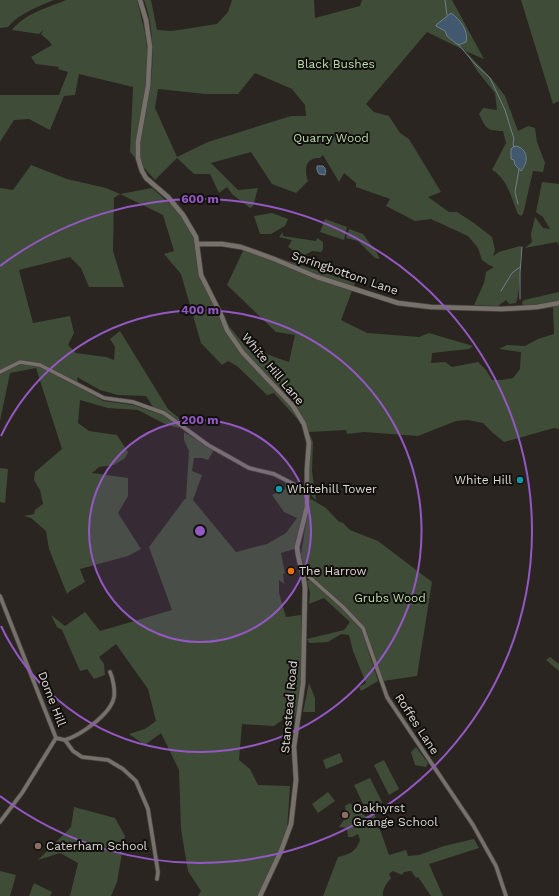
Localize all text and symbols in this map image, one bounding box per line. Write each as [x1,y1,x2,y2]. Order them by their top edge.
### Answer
park label: Black Bushes [297,57,375,71]
park label: Quarry Wood [293,131,369,145]
text: 600 m [181,192,219,206]
street label: Springbottom Lane [290,248,400,298]
text: 400 m [181,303,219,317]
street label: White Hill Lane [239,330,307,408]
text: 200 m [181,413,219,427]
place label: White Hill [454,473,512,487]
marker: White Hill [515,475,525,485]
place label: Whitehill Tower [287,482,377,496]
marker: Whitehill Tower [274,484,284,494]
centre of rings [193,524,207,538]
place label: The Harrow [299,564,367,578]
marker: The Harrow [286,566,296,576]
park label: Grubs Wood [354,591,426,605]
street label: Stanstead Road [278,660,300,754]
street label: Dome Hill [35,670,69,729]
street label: Roffes Lane [392,691,442,757]
place label: Oakhyrst Grange School [353,801,438,829]
marker: Oakhyrst Grange School [340,810,350,820]
place label: Caterham School [46,839,148,853]
marker: Caterham School [33,841,43,851]

